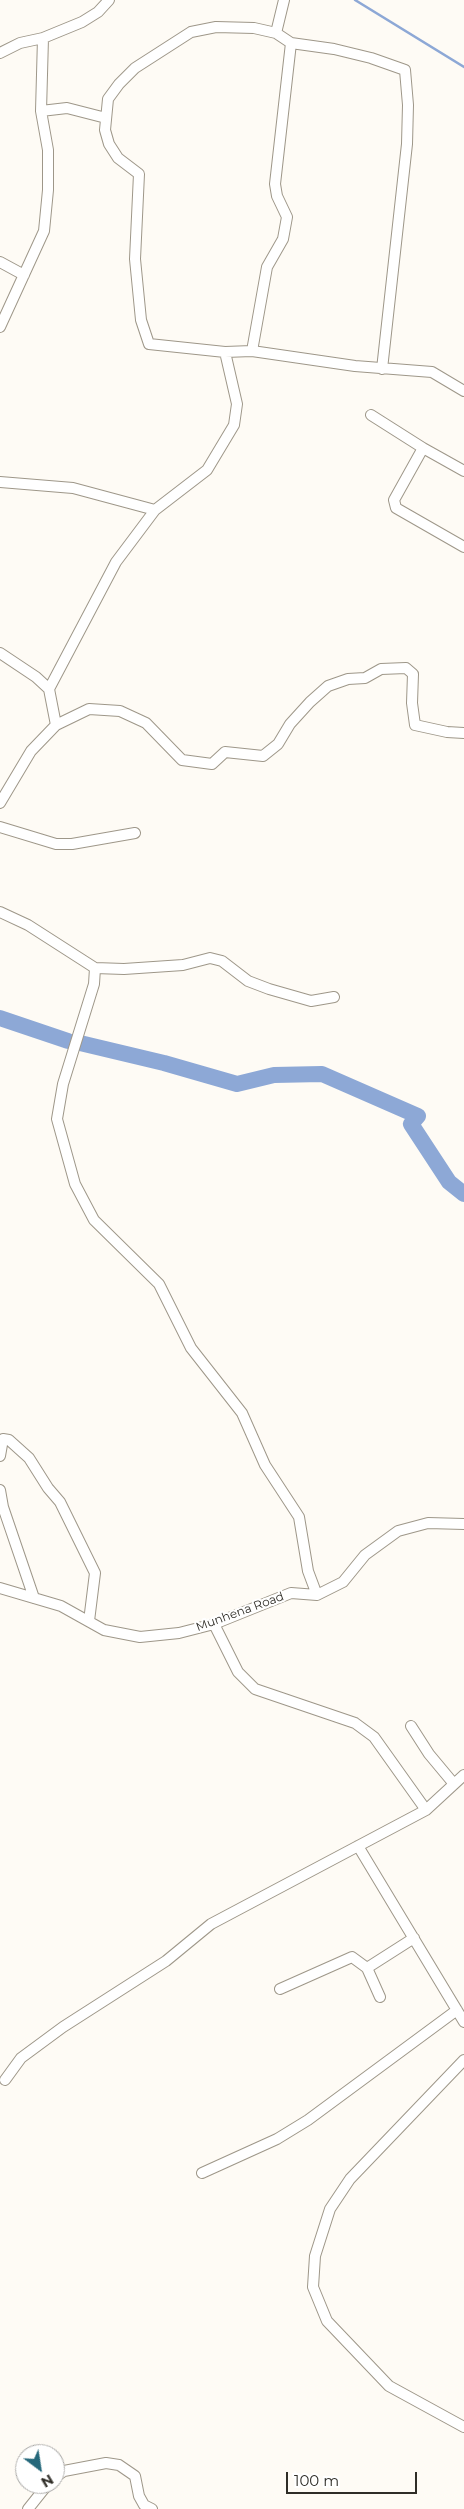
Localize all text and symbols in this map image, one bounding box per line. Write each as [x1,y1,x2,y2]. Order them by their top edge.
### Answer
street label: Munhena Road [194,1589,286,1635]
north arrow [15,2444,65,2494]
scale bar [289,2462,420,2494]
text: N [38,2470,57,2492]
text: 100 m [294,2471,339,2490]

